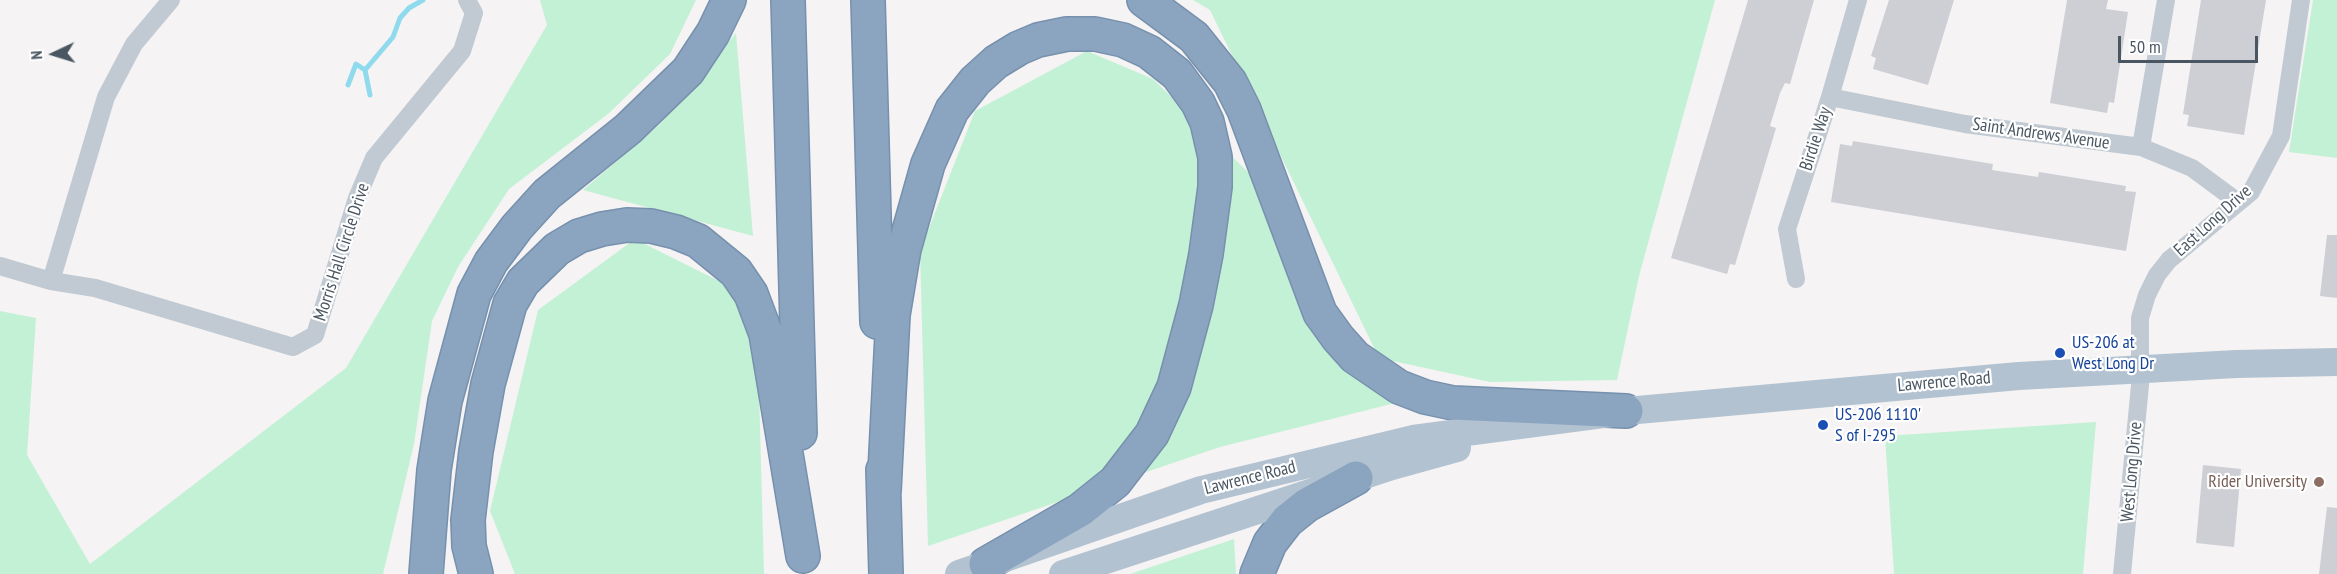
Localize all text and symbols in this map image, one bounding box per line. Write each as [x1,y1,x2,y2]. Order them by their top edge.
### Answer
north arrow [24,24,84,84]
scale bar [2121,24,2260,62]
text: 50 m [2129,35,2161,58]
text: N [26,50,46,60]
street label: Birdie Way [1796,104,1836,174]
street label: Saint Andrews Avenue [1971,114,2111,154]
street label: Morris Hall Circle Drive [310,180,374,324]
street label: East Long Drive [2170,181,2256,261]
place label: US-206 at West Long Dr [2072,332,2154,374]
marker: US-206 at West Long Dr [2053,346,2067,360]
street label: Lawrence Road [1897,367,1991,397]
place label: US-206 1110' S of I-295 [1835,404,1921,446]
marker: US-206 1110' S of I-295 [1816,418,1830,432]
street label: West Long Drive [2117,421,2147,523]
street label: Lawrence Road [1202,456,1298,500]
place label: Rider University [2208,471,2307,493]
marker: Rider University [2312,475,2326,489]

